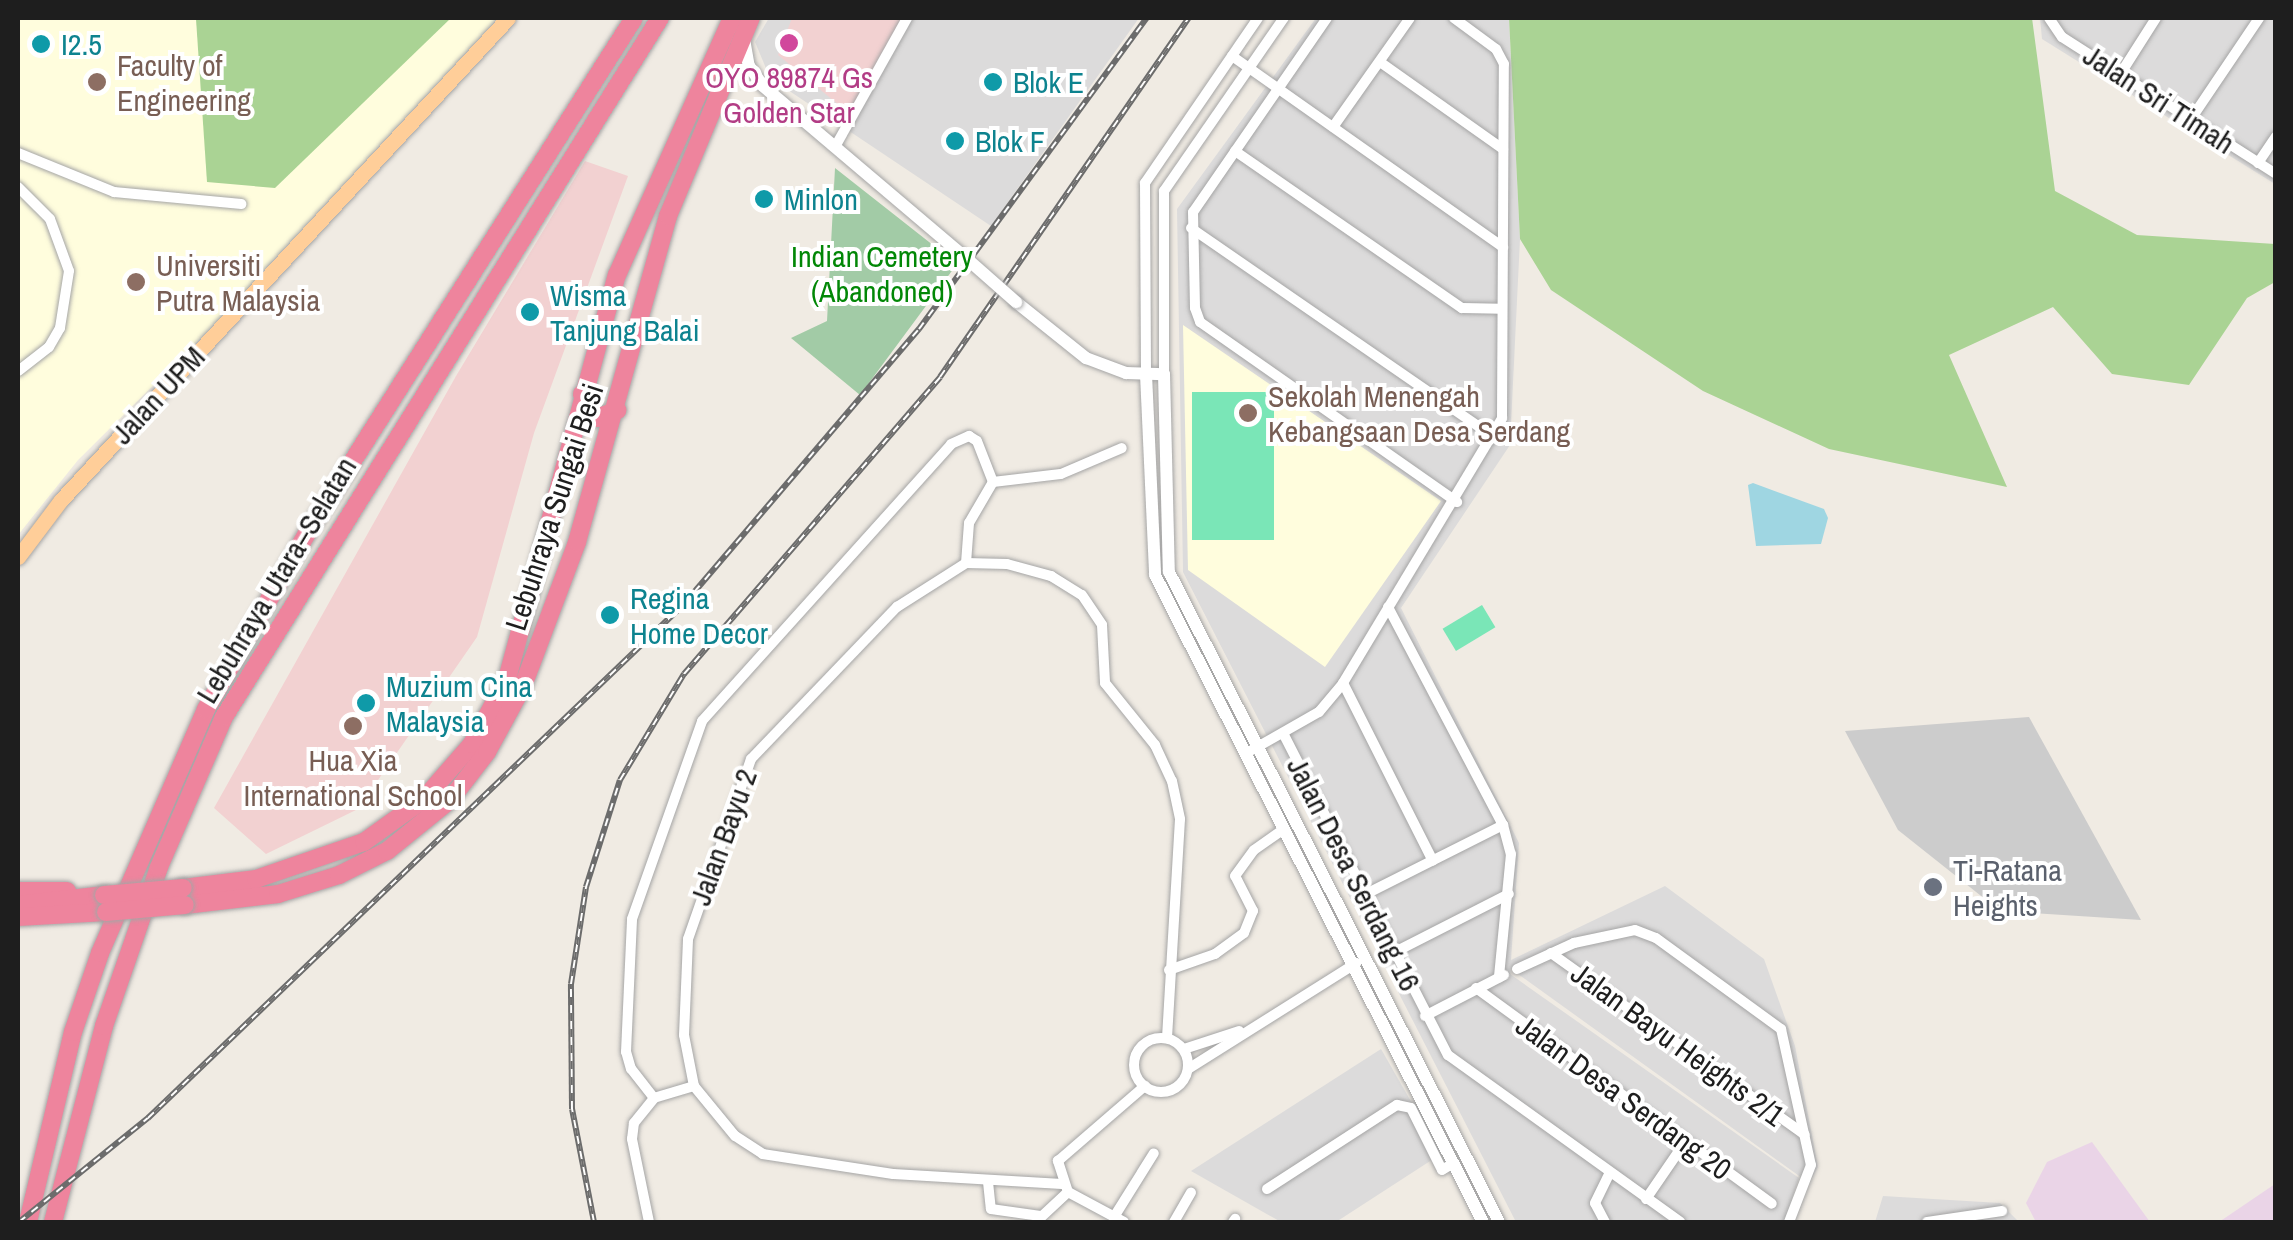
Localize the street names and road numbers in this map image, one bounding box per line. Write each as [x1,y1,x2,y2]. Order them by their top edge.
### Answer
street label: Jalan Sri Timah [2077,37,2241,161]
street label: Jalan UPM [104,339,212,451]
street label: Lebuhraya Sungai Besi [497,379,611,635]
street label: Lebuhraya Utara–Selatan [188,451,364,709]
street label: Jalan Desa Serdang 16 [1280,751,1428,997]
street label: Jalan Bayu 2 [682,764,764,910]
street label: Jalan Bayu Heights 2/1 [1565,955,1791,1133]
street label: Jalan Desa Serdang 20 [1509,1007,1739,1187]

